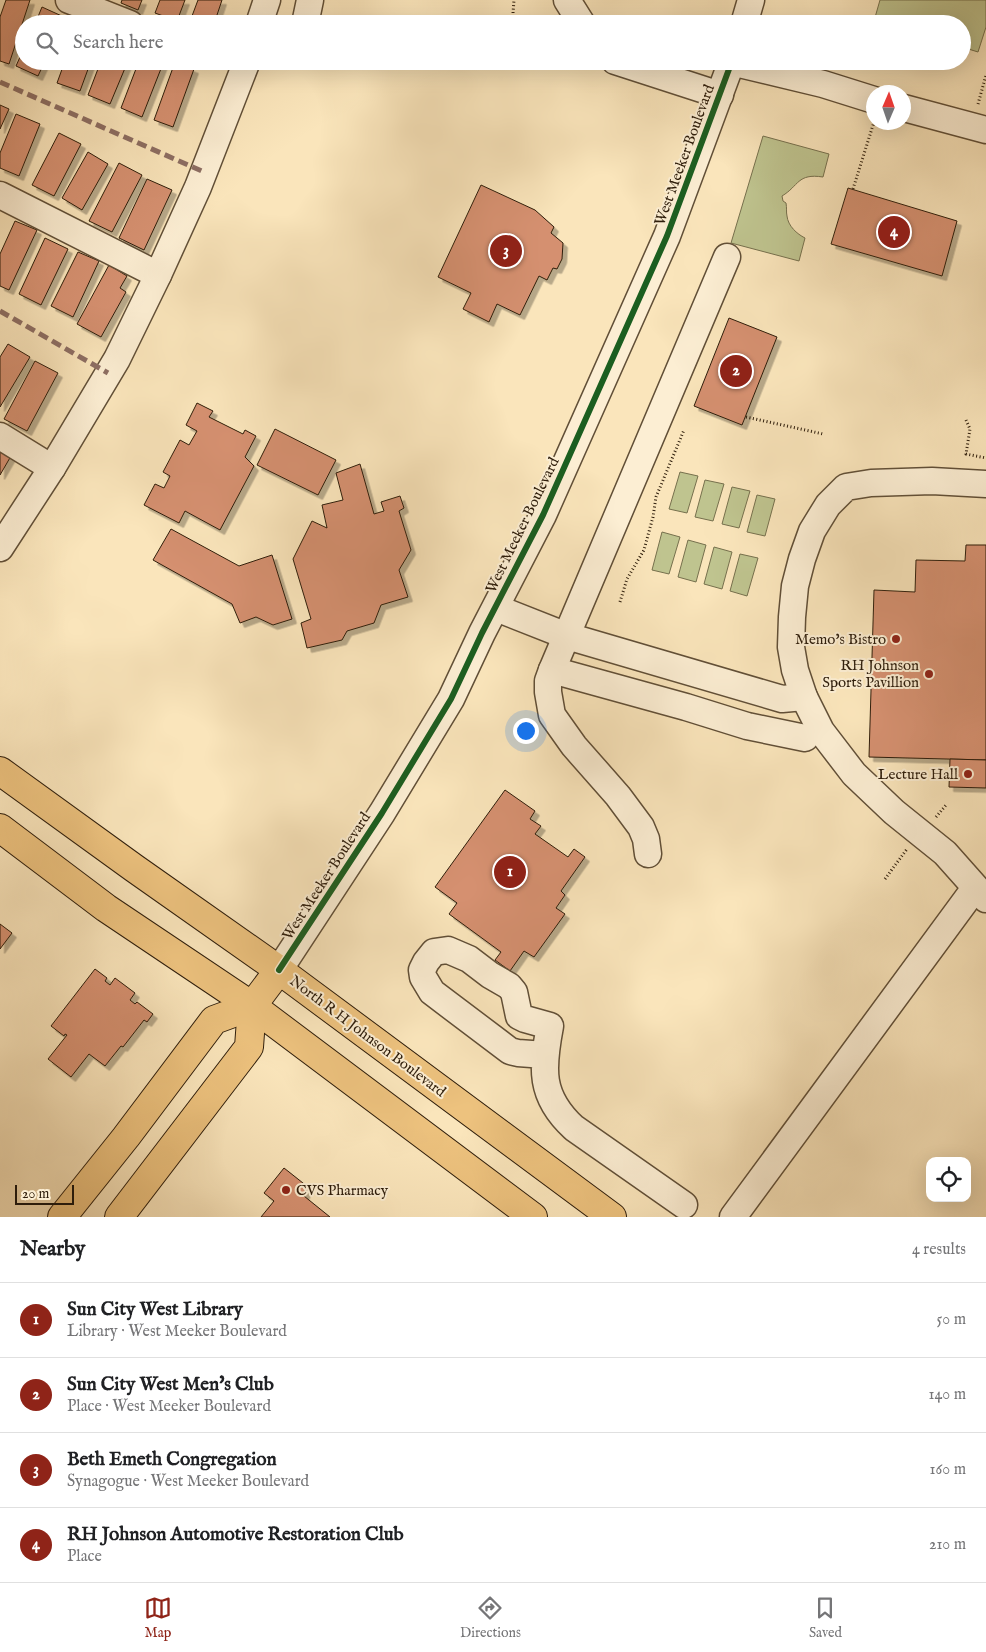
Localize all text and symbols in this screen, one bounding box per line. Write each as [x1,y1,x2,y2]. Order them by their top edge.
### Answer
search box [15,15,971,70]
icon: search [33,29,61,57]
text: Search here [73,31,164,55]
street label: West Meeker Boulevard [650,81,719,228]
north arrow [866,85,911,130]
pin: 4 [878,213,910,251]
pin: 3 [490,232,522,270]
pin: 2 [720,352,752,390]
street label: West Meeker Boulevard [481,453,564,596]
place label: Memo's Bistro [795,630,886,649]
marker: Memo's Bistro [890,633,902,645]
place label: RH Johnson Sports Pavillion [822,656,919,692]
marker: RH Johnson Sports Pavillion [923,668,935,680]
your location [513,718,539,744]
place label: Lecture Hall [878,765,959,784]
marker: Lecture Hall [962,768,974,780]
street label: West Meeker Boulevard [278,808,375,944]
pin: 1 [494,853,526,891]
street label: North R H Johnson Boulevard [286,971,450,1102]
map controls [926,1157,971,1202]
button: locate [926,1157,971,1202]
place label: CVS Pharmacy [296,1181,389,1200]
scale bar [15,1182,74,1205]
marker: CVS Pharmacy [280,1184,292,1196]
text: 20 m [22,1185,49,1203]
text: Nearby [20,1236,85,1263]
text: 4 results [912,1240,966,1260]
text: Sun City West Library [67,1298,243,1322]
text: 1 [33,1310,39,1330]
text: 50 m [937,1310,966,1330]
text: Library · West Meeker Boulevard [67,1322,287,1342]
text: Sun City West Men's Club [67,1373,274,1397]
text: 2 [32,1385,40,1405]
text: 140 m [928,1385,966,1405]
text: Place · West Meeker Boulevard [67,1397,271,1417]
text: Beth Emeth Congregation [67,1448,277,1472]
text: 3 [33,1460,39,1480]
text: 160 m [930,1460,966,1480]
text: Synagogue · West Meeker Boulevard [67,1472,309,1492]
text: RH Johnson Automotive Restoration Club [67,1523,404,1547]
text: 4 [32,1535,40,1555]
text: 210 m [929,1535,966,1555]
text: Place [67,1547,102,1567]
tab: Map [144,1594,172,1642]
tab: Directions [460,1594,521,1642]
tab: Saved [809,1594,842,1642]

